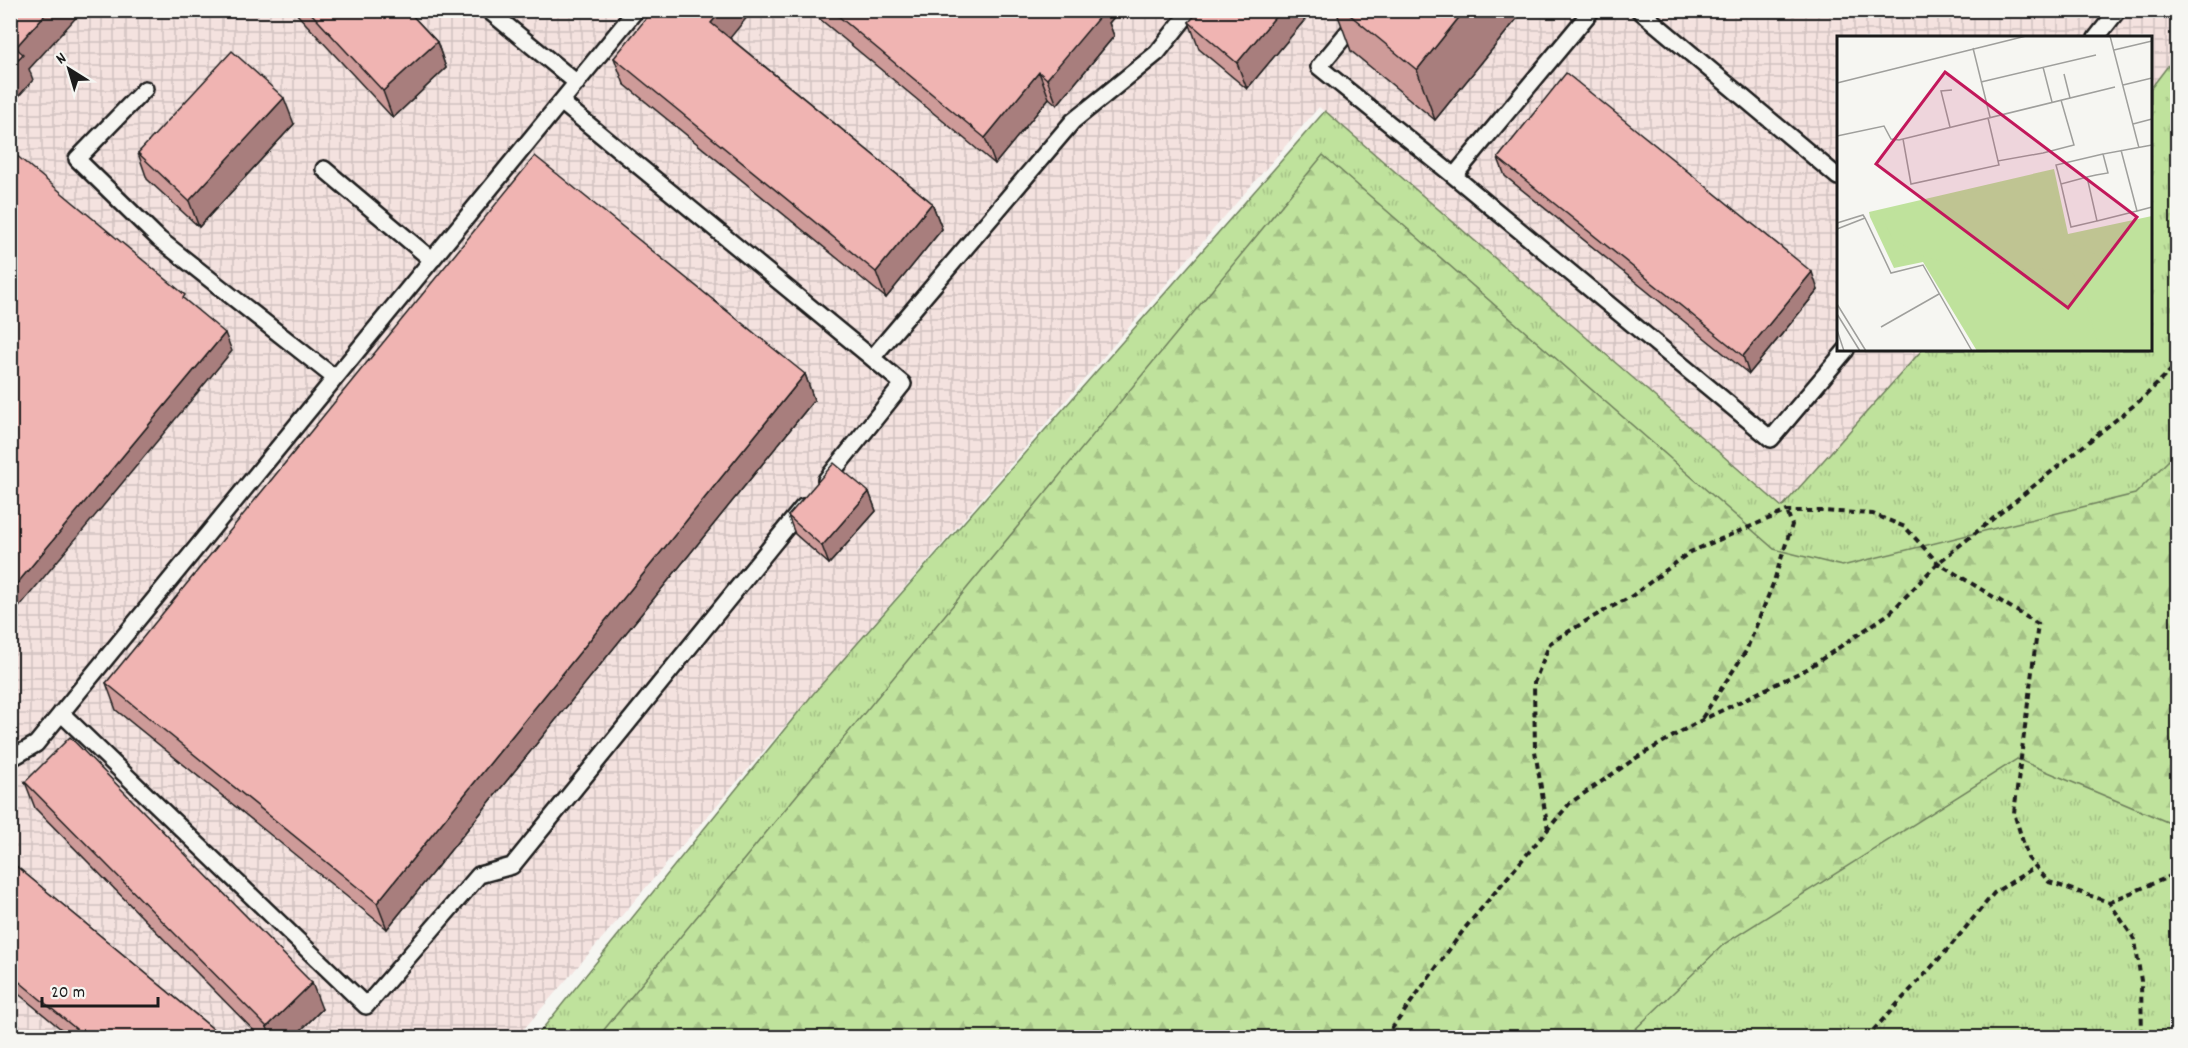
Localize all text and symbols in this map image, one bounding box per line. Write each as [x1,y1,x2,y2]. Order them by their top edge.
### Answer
inset map [1837,36,2152,351]
north arrow [39,39,99,99]
text: N [51,47,72,71]
scale bar [42,970,158,1008]
text: 20 m [51,981,85,1006]

